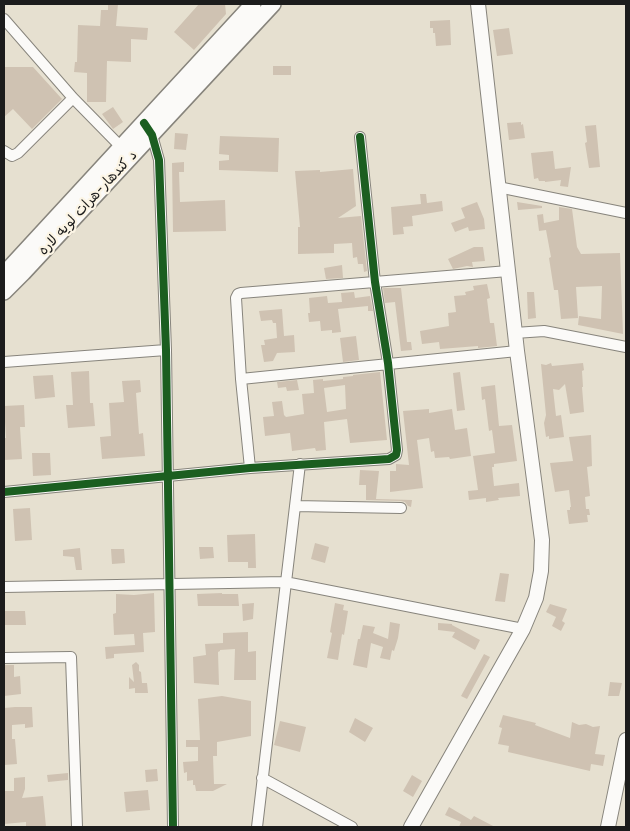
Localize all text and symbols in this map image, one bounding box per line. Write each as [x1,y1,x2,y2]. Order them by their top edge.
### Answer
street label: د کندهار-هرات لويه لاره [35,147,141,259]

